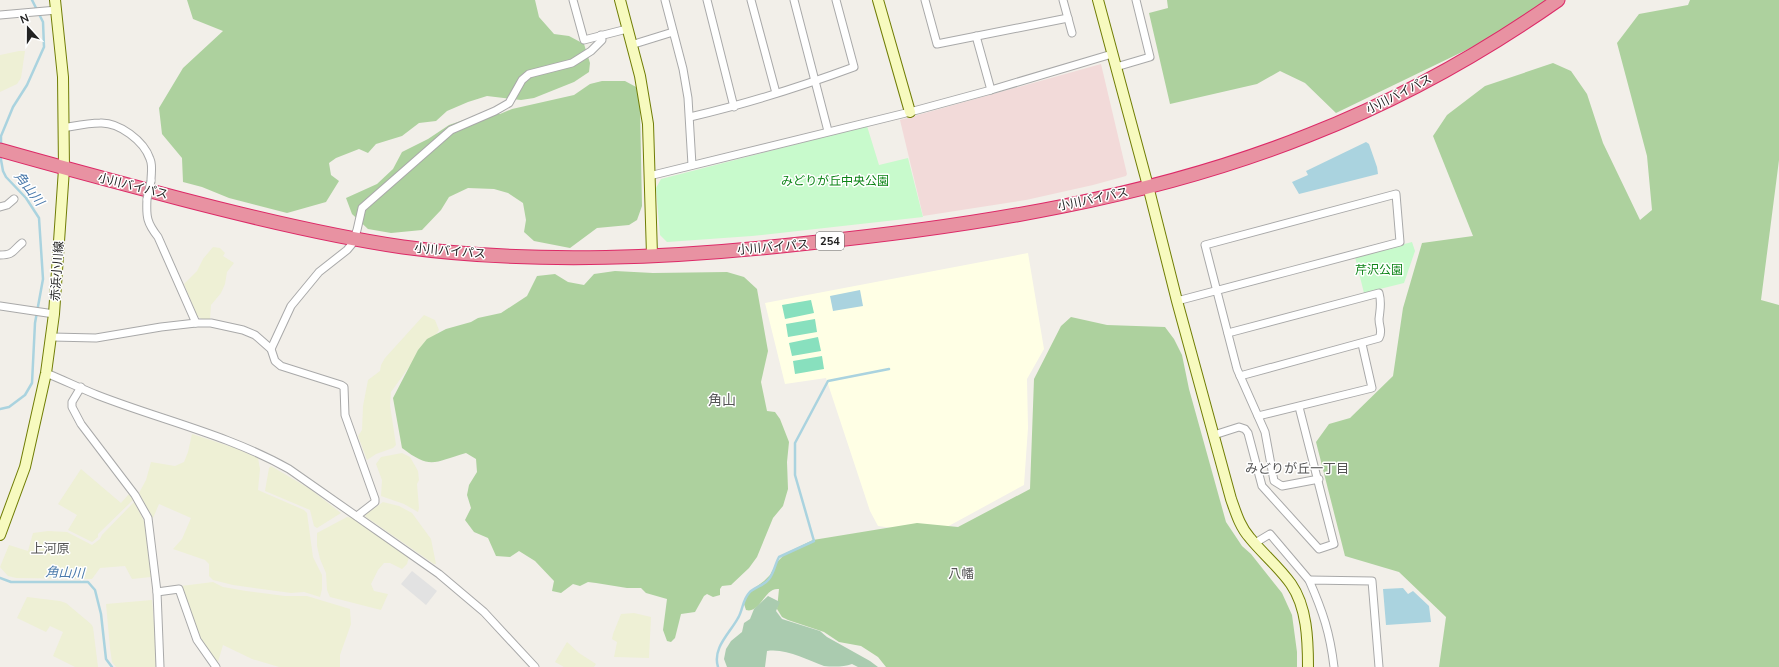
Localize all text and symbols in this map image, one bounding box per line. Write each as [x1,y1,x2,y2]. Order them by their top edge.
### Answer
north arrow [8,8,48,48]
text: N [18,11,31,28]
street label: 小川バイパス [1363,71,1435,117]
water label: 角山川 [10,168,49,211]
street label: 小川バイパス [96,170,170,202]
park label: みどりが丘中央公園 [781,173,889,189]
street label: 小川バイパス [1056,184,1130,214]
road number: 254 [816,232,844,250]
street label: 小川バイパス [737,236,809,258]
street label: 小川バイパス [414,240,486,262]
street label: 赤浜小川線 [47,241,67,301]
park label: 芹沢公園 [1355,262,1403,278]
district label: 角山 [708,391,736,410]
district label: みどりが丘一丁目 [1245,460,1349,478]
district label: 上河原 [30,540,70,558]
water label: 角山川 [45,563,87,583]
district label: 八幡 [948,565,974,583]

